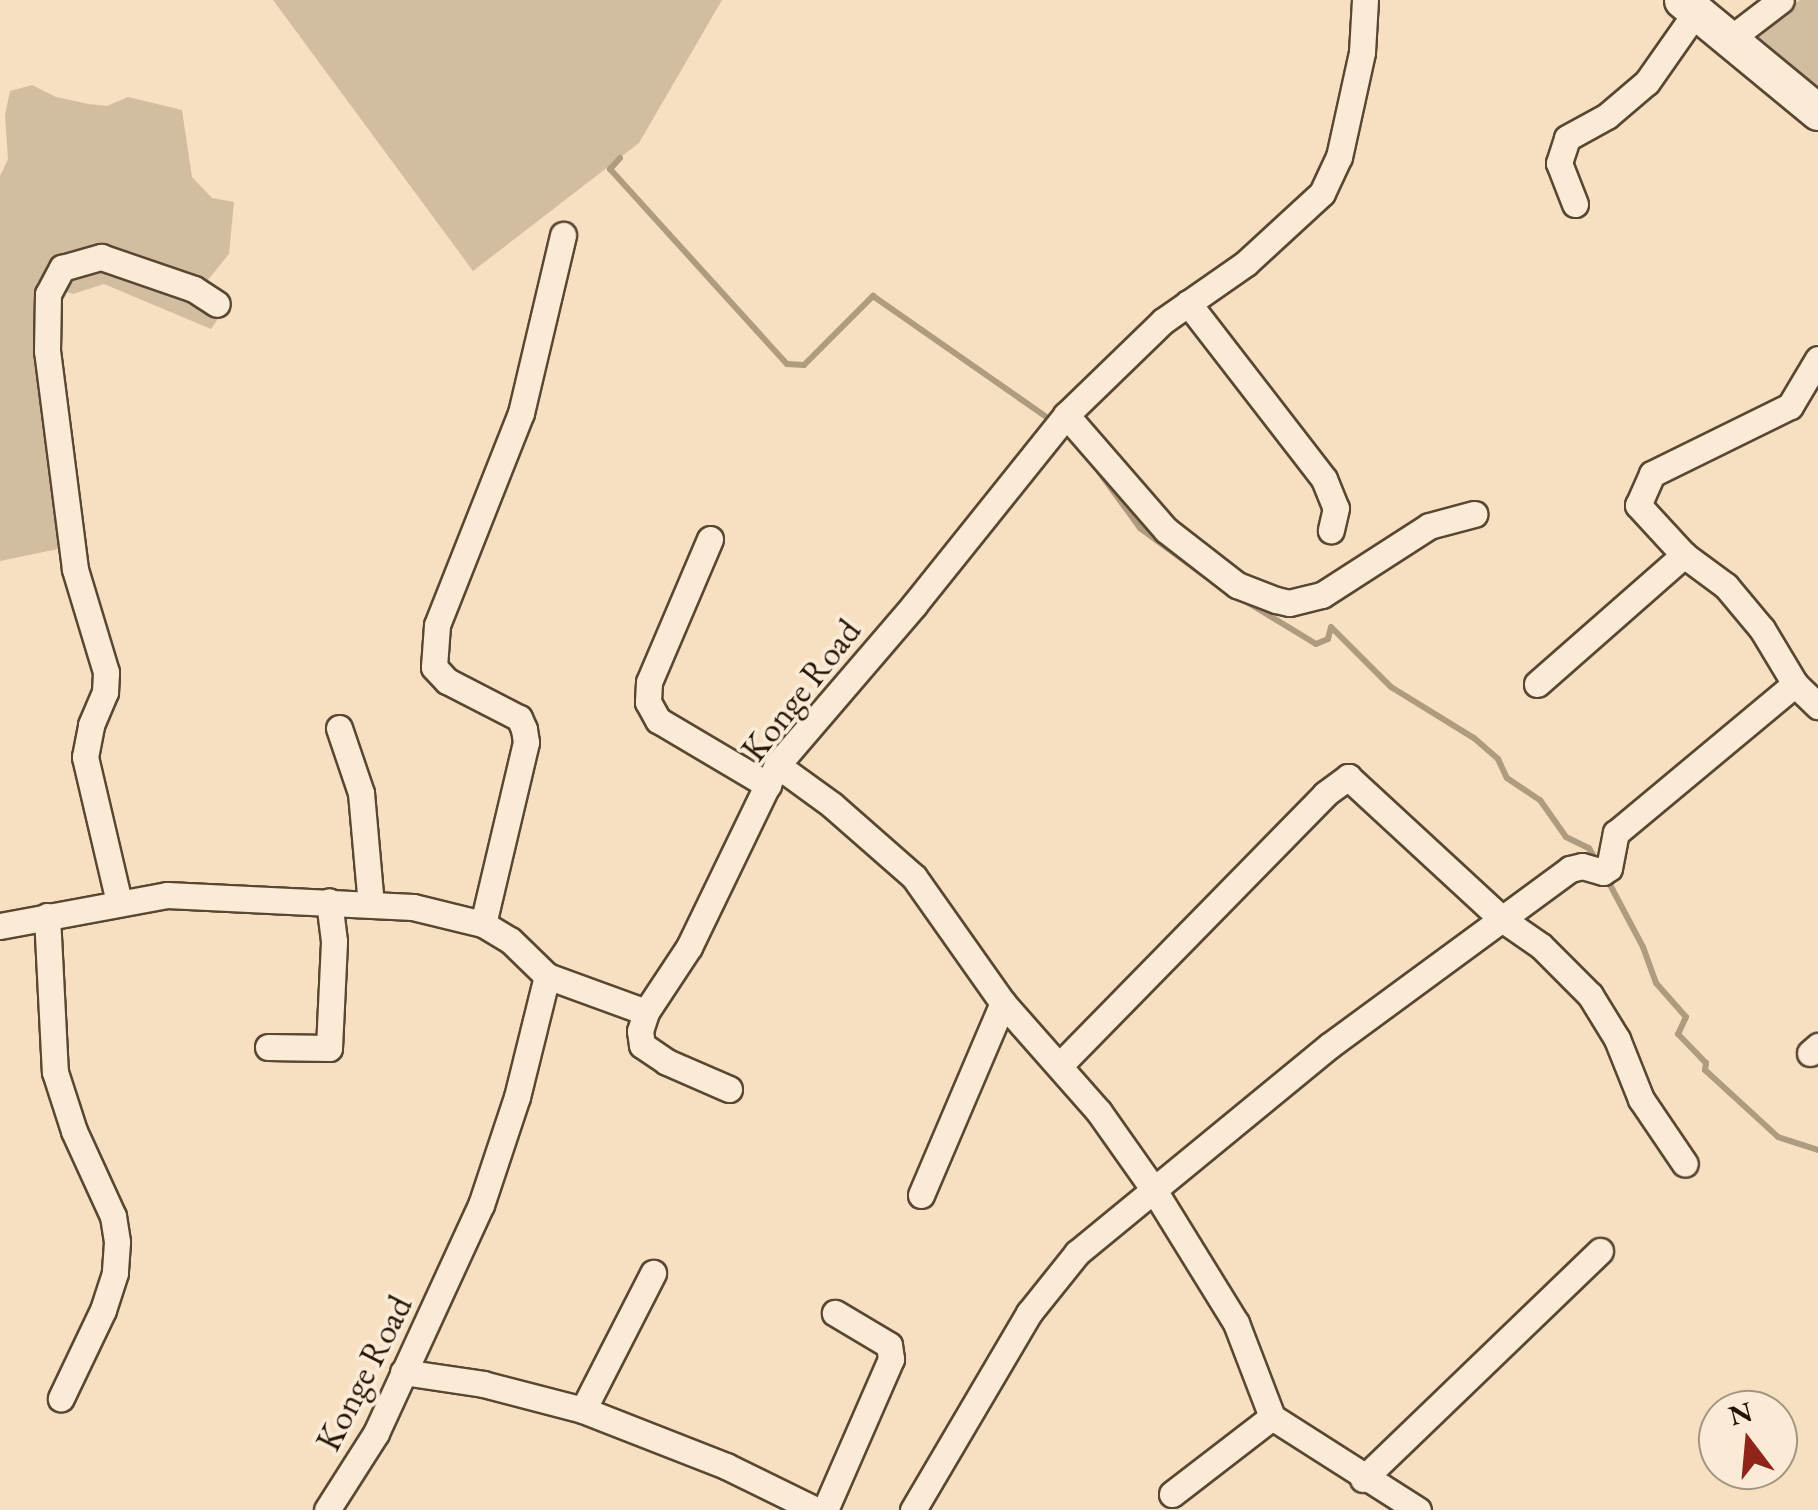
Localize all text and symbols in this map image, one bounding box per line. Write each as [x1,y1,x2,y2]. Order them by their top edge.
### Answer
street label: Konge Road [732,611,870,769]
street label: Konge Road [307,1288,421,1458]
north arrow [1698,1390,1798,1490]
text: N [1724,1393,1756,1434]

